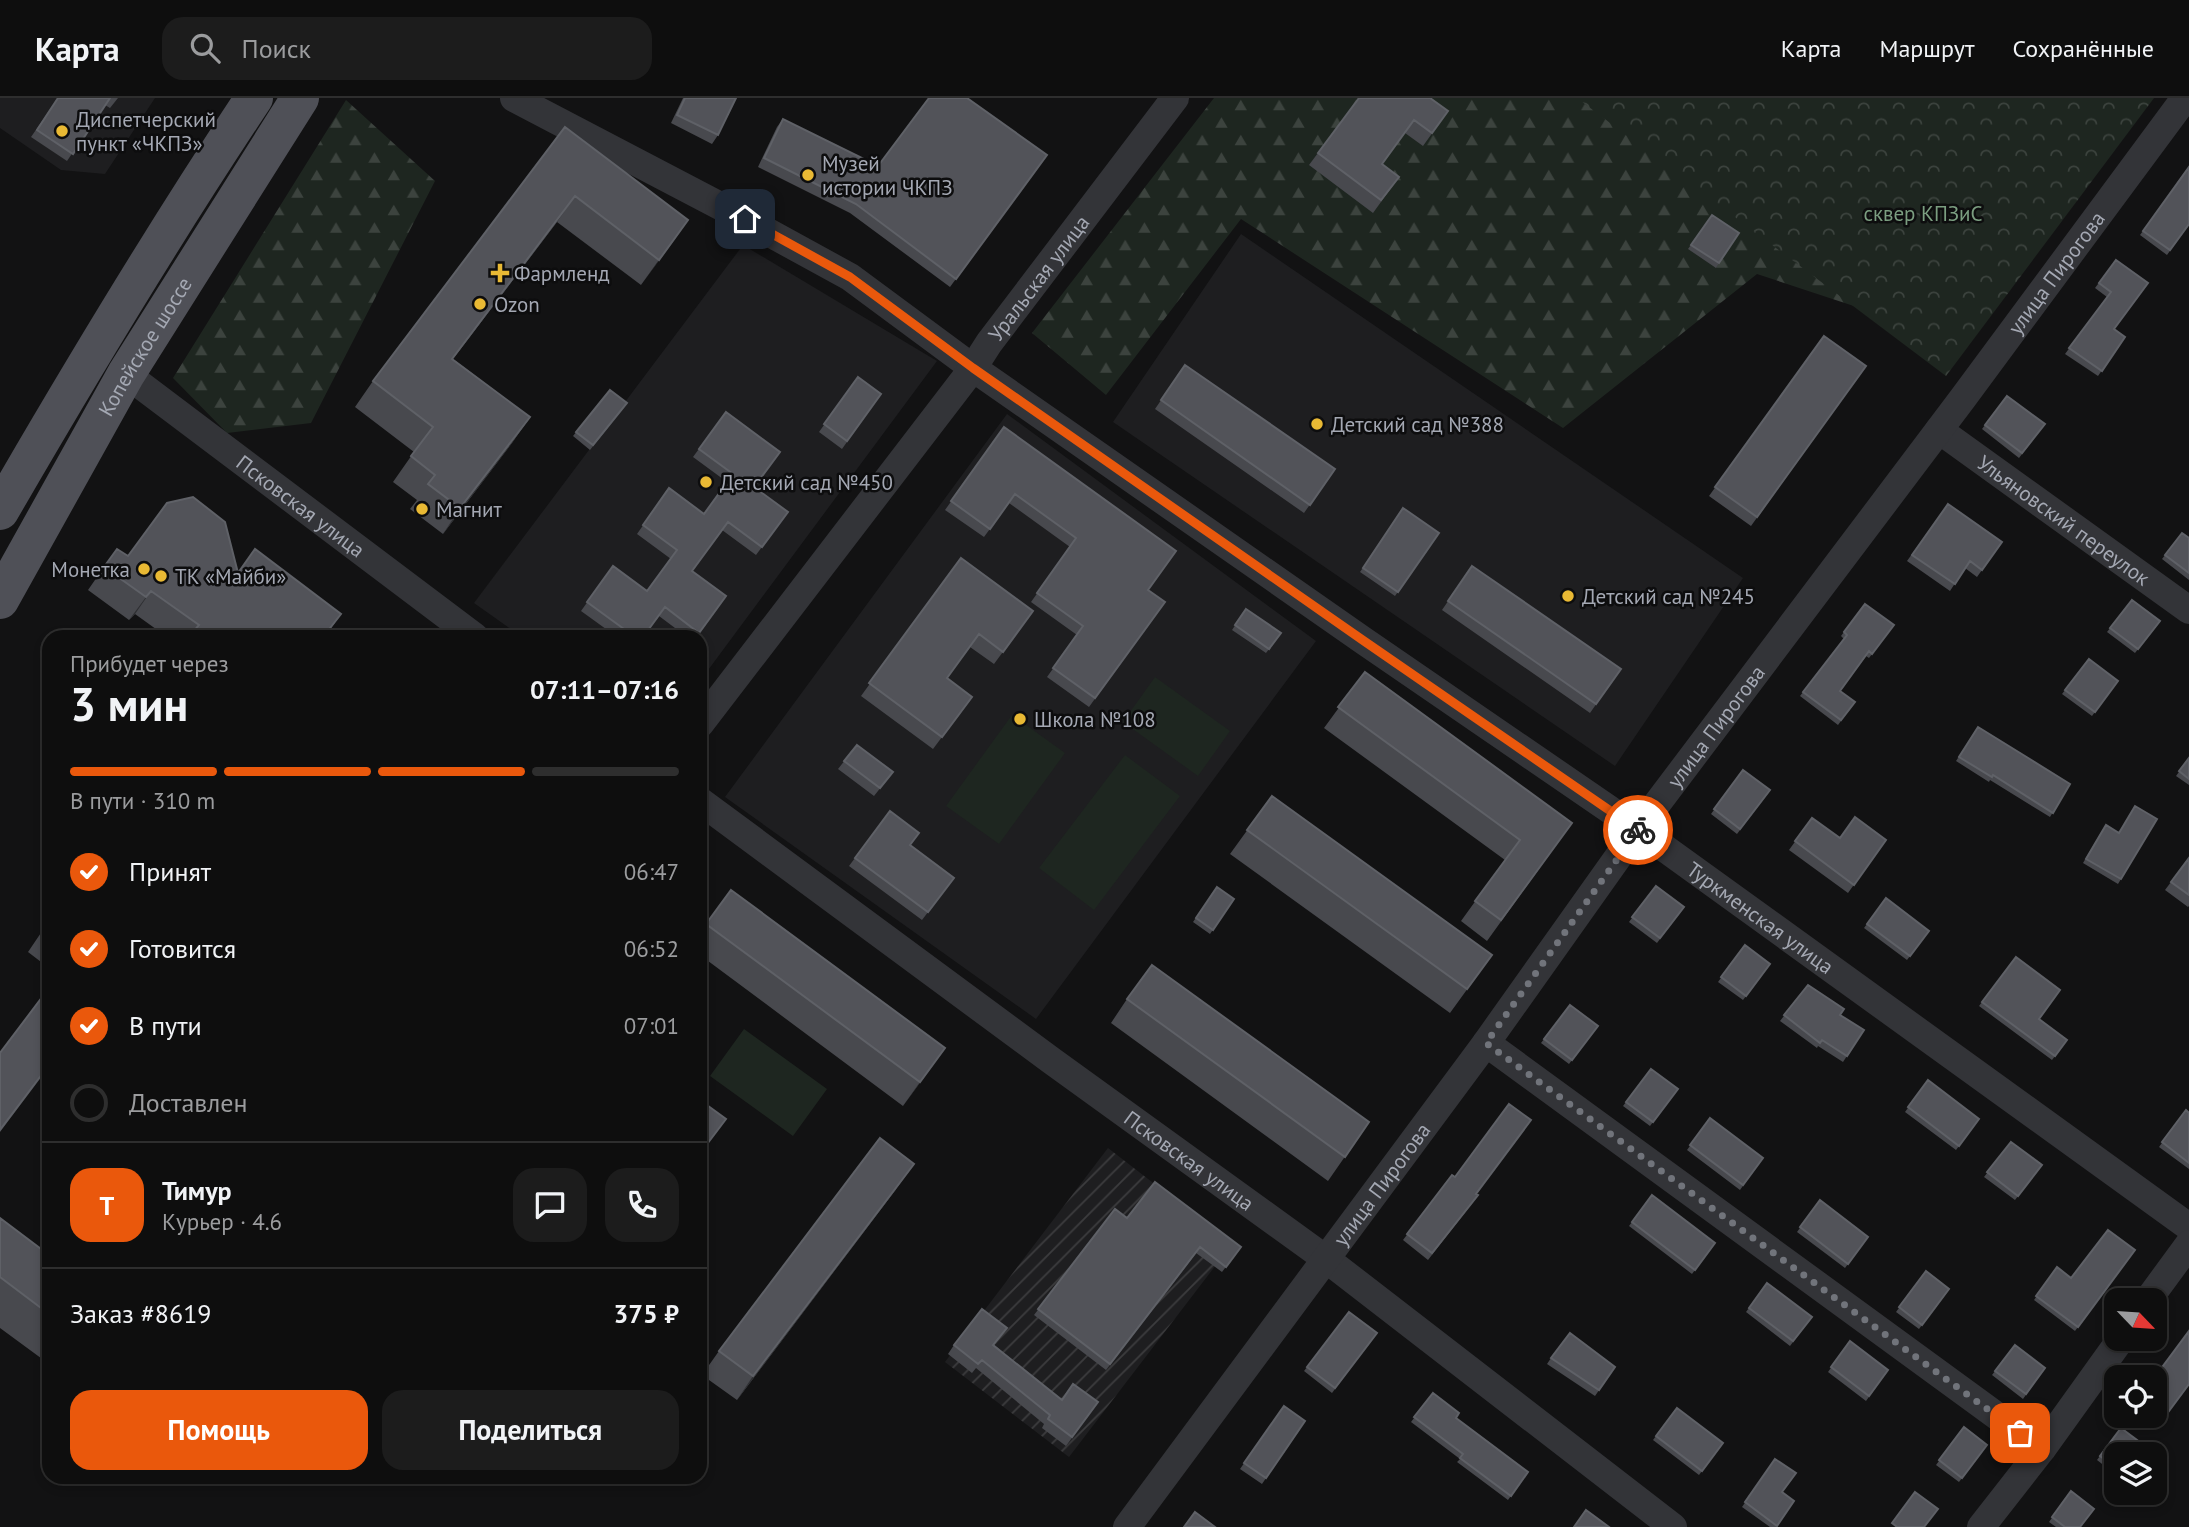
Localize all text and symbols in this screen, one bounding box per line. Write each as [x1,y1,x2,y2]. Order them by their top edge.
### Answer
search box [162,17,652,80]
text: Карта [35,27,120,70]
icon: search [186,29,224,67]
text: Поиск [242,32,311,65]
text: Карта [1781,33,1841,64]
text: Маршрут [1879,33,1974,64]
text: Сохранённые [2012,33,2154,64]
place label: Диспетчерский пункт «ЧКПЗ» [76,106,216,157]
marker: Диспетчерский пункт «ЧКПЗ» [54,123,70,139]
place label: Музей истории ЧКПЗ [822,150,953,201]
marker: Музей истории ЧКПЗ [800,167,816,183]
pin [715,189,775,249]
icon: home [726,200,764,238]
park label: сквер КПЗиС [1863,200,1983,227]
street label: улица Пирогова [2001,206,2110,339]
street label: Уральская улица [982,209,1095,346]
place label: Фармленд [514,260,610,287]
marker: Фармленд [492,265,508,281]
street label: Копейское шоссе [92,272,197,421]
place label: Ozon [494,291,540,318]
marker: Ozon [472,296,488,312]
place label: Детский сад №388 [1331,411,1504,438]
marker: Детский сад №388 [1309,416,1325,432]
street label: Псковская улица [231,449,370,563]
street label: Ульяновский переулок [1972,449,2156,591]
place label: Детский сад №450 [720,469,893,496]
marker: Детский сад №450 [698,474,714,490]
place label: Магнит [436,496,503,523]
marker: Магнит [414,501,430,517]
place label: Монетка [51,556,130,583]
marker: Монетка [136,561,152,577]
place label: ТК «Майби» [175,563,286,590]
marker: ТК «Майби» [153,568,169,584]
place label: Детский сад №245 [1582,583,1755,610]
marker: Детский сад №245 [1560,588,1576,604]
text: Прибудет через [70,649,229,678]
street label: улица Пирогова [1661,659,1771,793]
text: 07:11–07:16 [530,673,679,706]
text: 3 мин [70,674,188,734]
place label: Школа №108 [1034,706,1156,733]
marker: Школа №108 [1012,711,1028,727]
text: В пути · 310 m [70,786,215,815]
courier [1603,795,1673,865]
icon: bike [1619,811,1657,849]
icon: check [70,853,108,891]
text: Принят [129,855,211,888]
street label: Туркменская улица [1682,855,1839,980]
text: 06:47 [624,857,679,886]
icon: check [70,930,108,968]
text: Готовится [129,932,236,965]
text: 06:52 [624,934,679,963]
icon: check [70,1007,108,1045]
text: В пути [129,1009,202,1042]
text: 07:01 [624,1011,679,1040]
text: Доставлен [129,1086,248,1119]
street label: Псковская улица [1119,1104,1260,1216]
street label: улица Пирогова [1327,1117,1436,1251]
button: chat [513,1168,587,1242]
button: phone [605,1168,679,1242]
text: Тимур [162,1174,232,1207]
text: Т [100,1189,114,1222]
text: Курьер · 4.6 [162,1207,282,1236]
north arrow [2104,1288,2166,1351]
map controls [2104,1288,2167,1505]
text: Заказ #8619 [70,1297,212,1330]
text: 375 ₽ [613,1297,679,1330]
button: locate [2104,1365,2167,1428]
button: Помощь [70,1390,368,1470]
button: Поделиться [382,1390,679,1470]
pin [1990,1403,2050,1463]
icon: bag [2001,1414,2039,1452]
button: layers [2104,1442,2167,1505]

